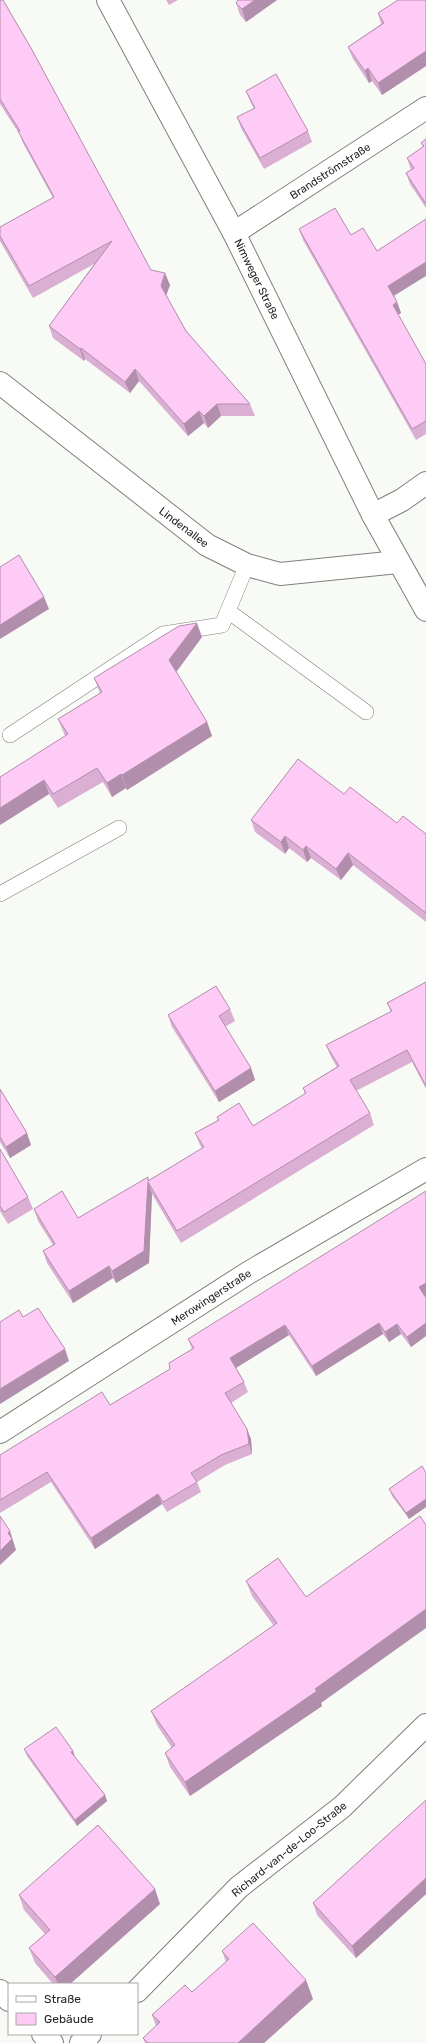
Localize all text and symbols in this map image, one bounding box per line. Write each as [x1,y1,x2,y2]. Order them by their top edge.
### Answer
street label: Brandströmstraße [288,141,373,202]
street label: Nimweger Straße [231,237,282,322]
street label: Lindenallee [156,505,211,550]
street label: Merowingerstraße [169,1267,254,1328]
street label: Richard-van-de-Loo-Straße [229,1799,349,1900]
legend [8,1983,138,2035]
text: Straße [44,1992,81,2006]
text: Gebäude [44,2012,94,2026]

